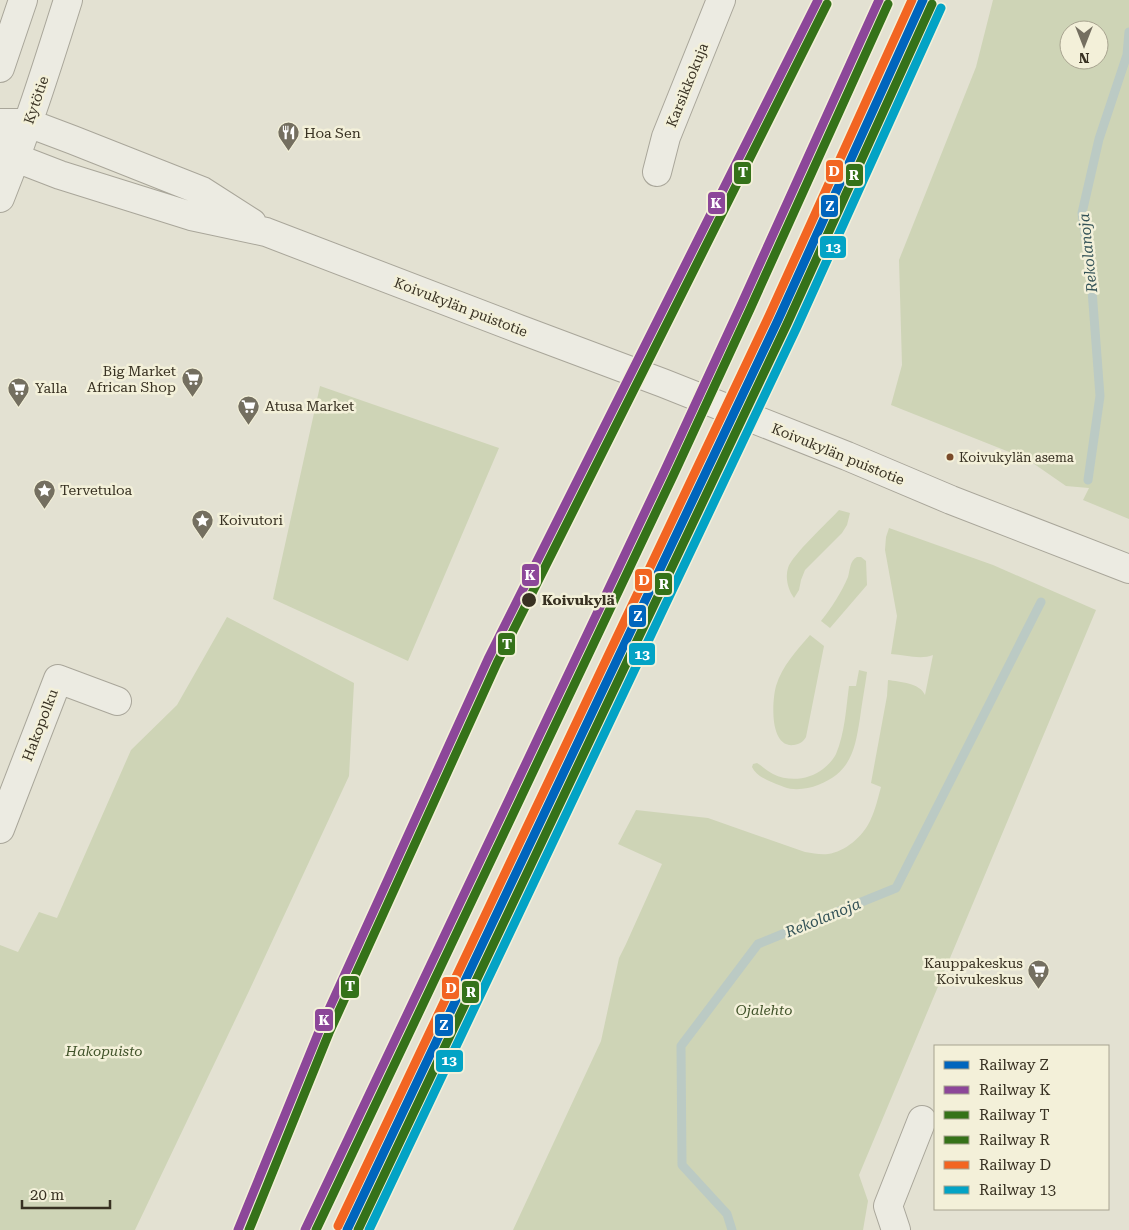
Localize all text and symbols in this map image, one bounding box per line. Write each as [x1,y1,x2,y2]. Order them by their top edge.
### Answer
north arrow [1059,20,1109,70]
street label: Karsikkokuja [663,40,711,129]
text: N [1078,50,1089,66]
street label: Kytötie [20,74,52,126]
restaurant icon: Hoa Sen [276,121,300,152]
place label: Hoa Sen [304,125,361,141]
line badge: D [825,159,844,183]
line badge: T [733,161,752,185]
text: D [828,163,840,179]
line badge: R [845,163,864,187]
text: T [738,164,748,180]
text: R [849,167,860,183]
line badge: K [707,191,726,215]
line badge: Z [820,194,839,218]
text: K [710,195,722,211]
text: Z [826,198,835,214]
water label: Rekolanoja [1075,212,1101,295]
line badge: 13 [819,235,847,259]
text: 13 [825,239,841,255]
street label: Koivukylän puistotie [392,274,530,340]
place label: Big Market African Shop [87,363,176,395]
supermarket icon: Big Market African Shop [180,367,204,398]
supermarket icon: Yalla [7,376,31,407]
place label: Yalla [35,380,68,396]
supermarket icon: Atusa Market [237,394,261,425]
place label: Atusa Market [265,398,354,414]
street label: Koivukylän puistotie [769,420,907,488]
place label: Koivukylän asema [959,450,1074,465]
marker: Koivukylän asema [945,452,955,462]
place icon: Tervetuloa [32,478,56,509]
place label: Tervetuloa [60,482,132,498]
place icon: Koivutori [191,508,215,539]
place label: Koivutori [219,512,283,528]
line badge: K [521,563,540,587]
text: K [524,567,536,583]
line badge: D [634,568,653,592]
text: D [638,572,650,588]
line badge: R [654,572,673,596]
text: R [659,576,670,592]
marker: Koivukylä [520,591,538,609]
place label: Koivukylä [542,592,615,608]
line badge: Z [628,604,647,628]
text: Z [634,608,643,624]
line badge: T [497,632,516,656]
text: T [502,636,512,652]
line badge: 13 [628,642,656,666]
text: 13 [634,646,650,662]
street label: Hakopolku [19,687,61,763]
water label: Rekolanoja [782,895,863,942]
place label: Kauppakeskus Koivukeskus [924,955,1023,987]
supermarket icon: Kauppakeskus Koivukeskus [1027,959,1051,990]
line badge: T [340,975,360,999]
line badge: D [441,976,460,1000]
text: T [345,978,355,994]
text: D [445,980,457,996]
line badge: R [461,980,480,1004]
text: R [466,984,477,1000]
park label: Ojalehto [736,1002,792,1018]
line badge: K [314,1008,334,1032]
text: K [318,1012,330,1028]
line badge: Z [434,1013,454,1037]
text: Z [440,1017,449,1033]
park label: Hakopuisto [65,1043,142,1059]
legend [934,1045,1109,1210]
line badge: 13 [435,1049,464,1073]
text: 13 [441,1052,457,1068]
text: Railway Z [979,1056,1049,1074]
text: Railway K [979,1081,1050,1099]
text: Railway T [979,1106,1049,1124]
text: Railway R [979,1131,1050,1149]
text: Railway D [979,1156,1051,1174]
scale bar [22,1178,110,1210]
text: Railway 13 [979,1181,1056,1199]
text: 20 m [30,1186,65,1204]

